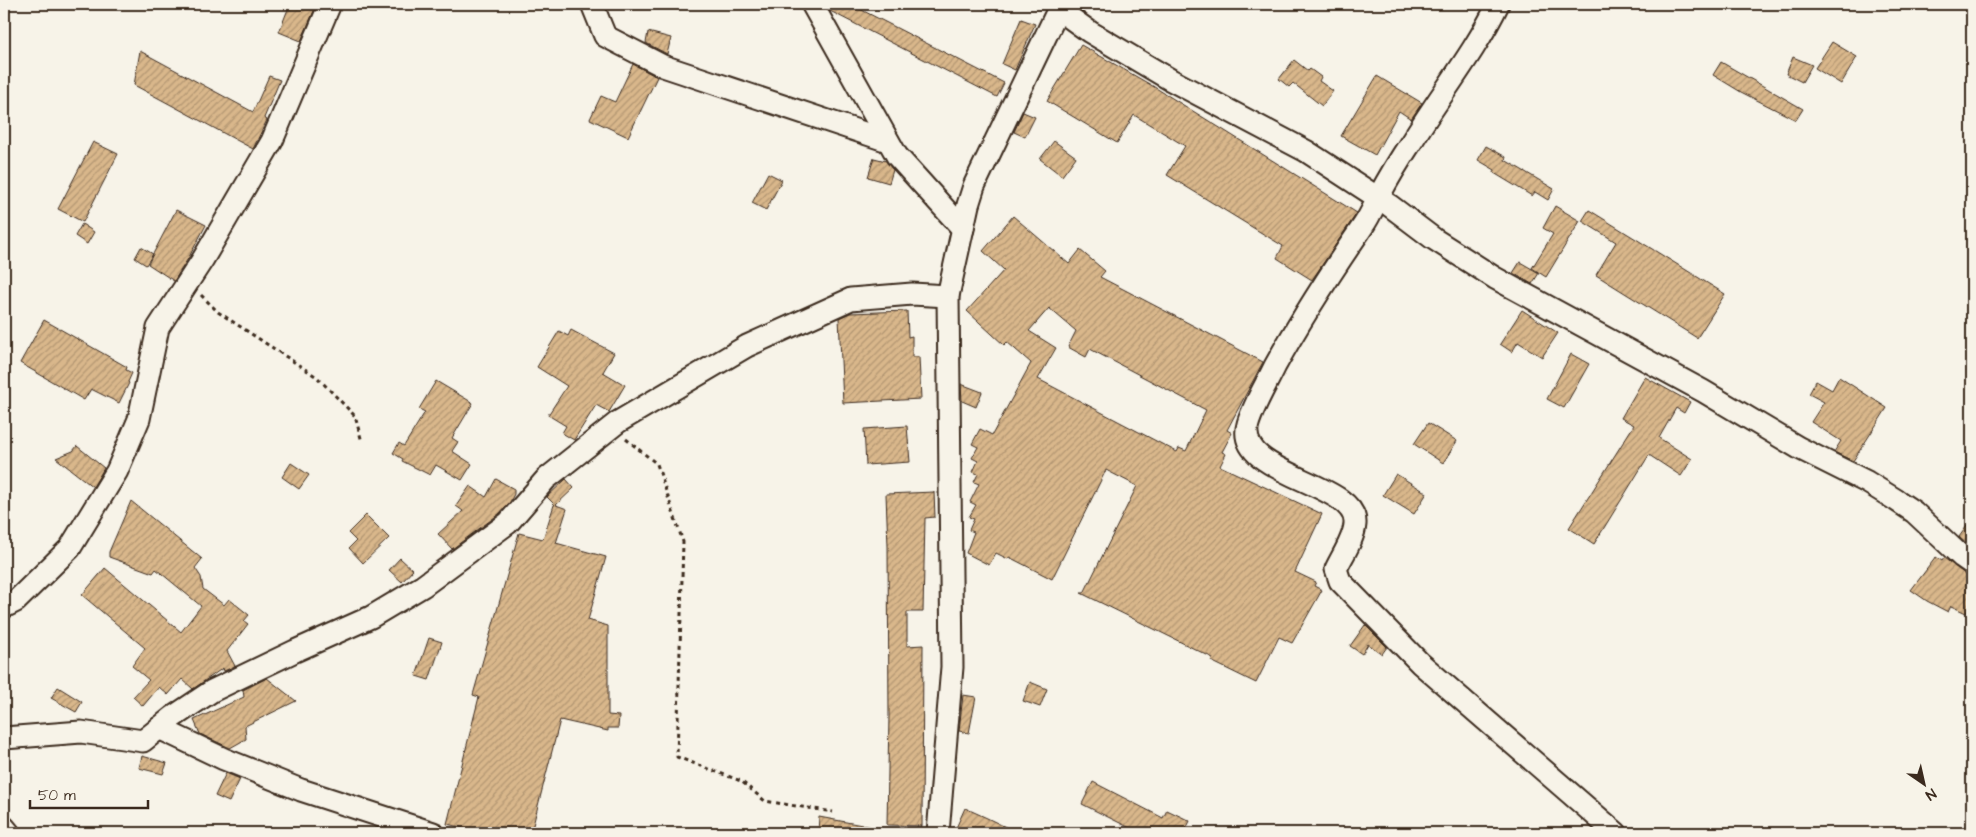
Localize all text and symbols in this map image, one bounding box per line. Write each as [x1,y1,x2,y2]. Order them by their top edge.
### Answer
north arrow [1898,760,1948,810]
scale bar [30,777,148,809]
text: N [1921,783,1940,805]
text: 50 m [38,785,76,806]

